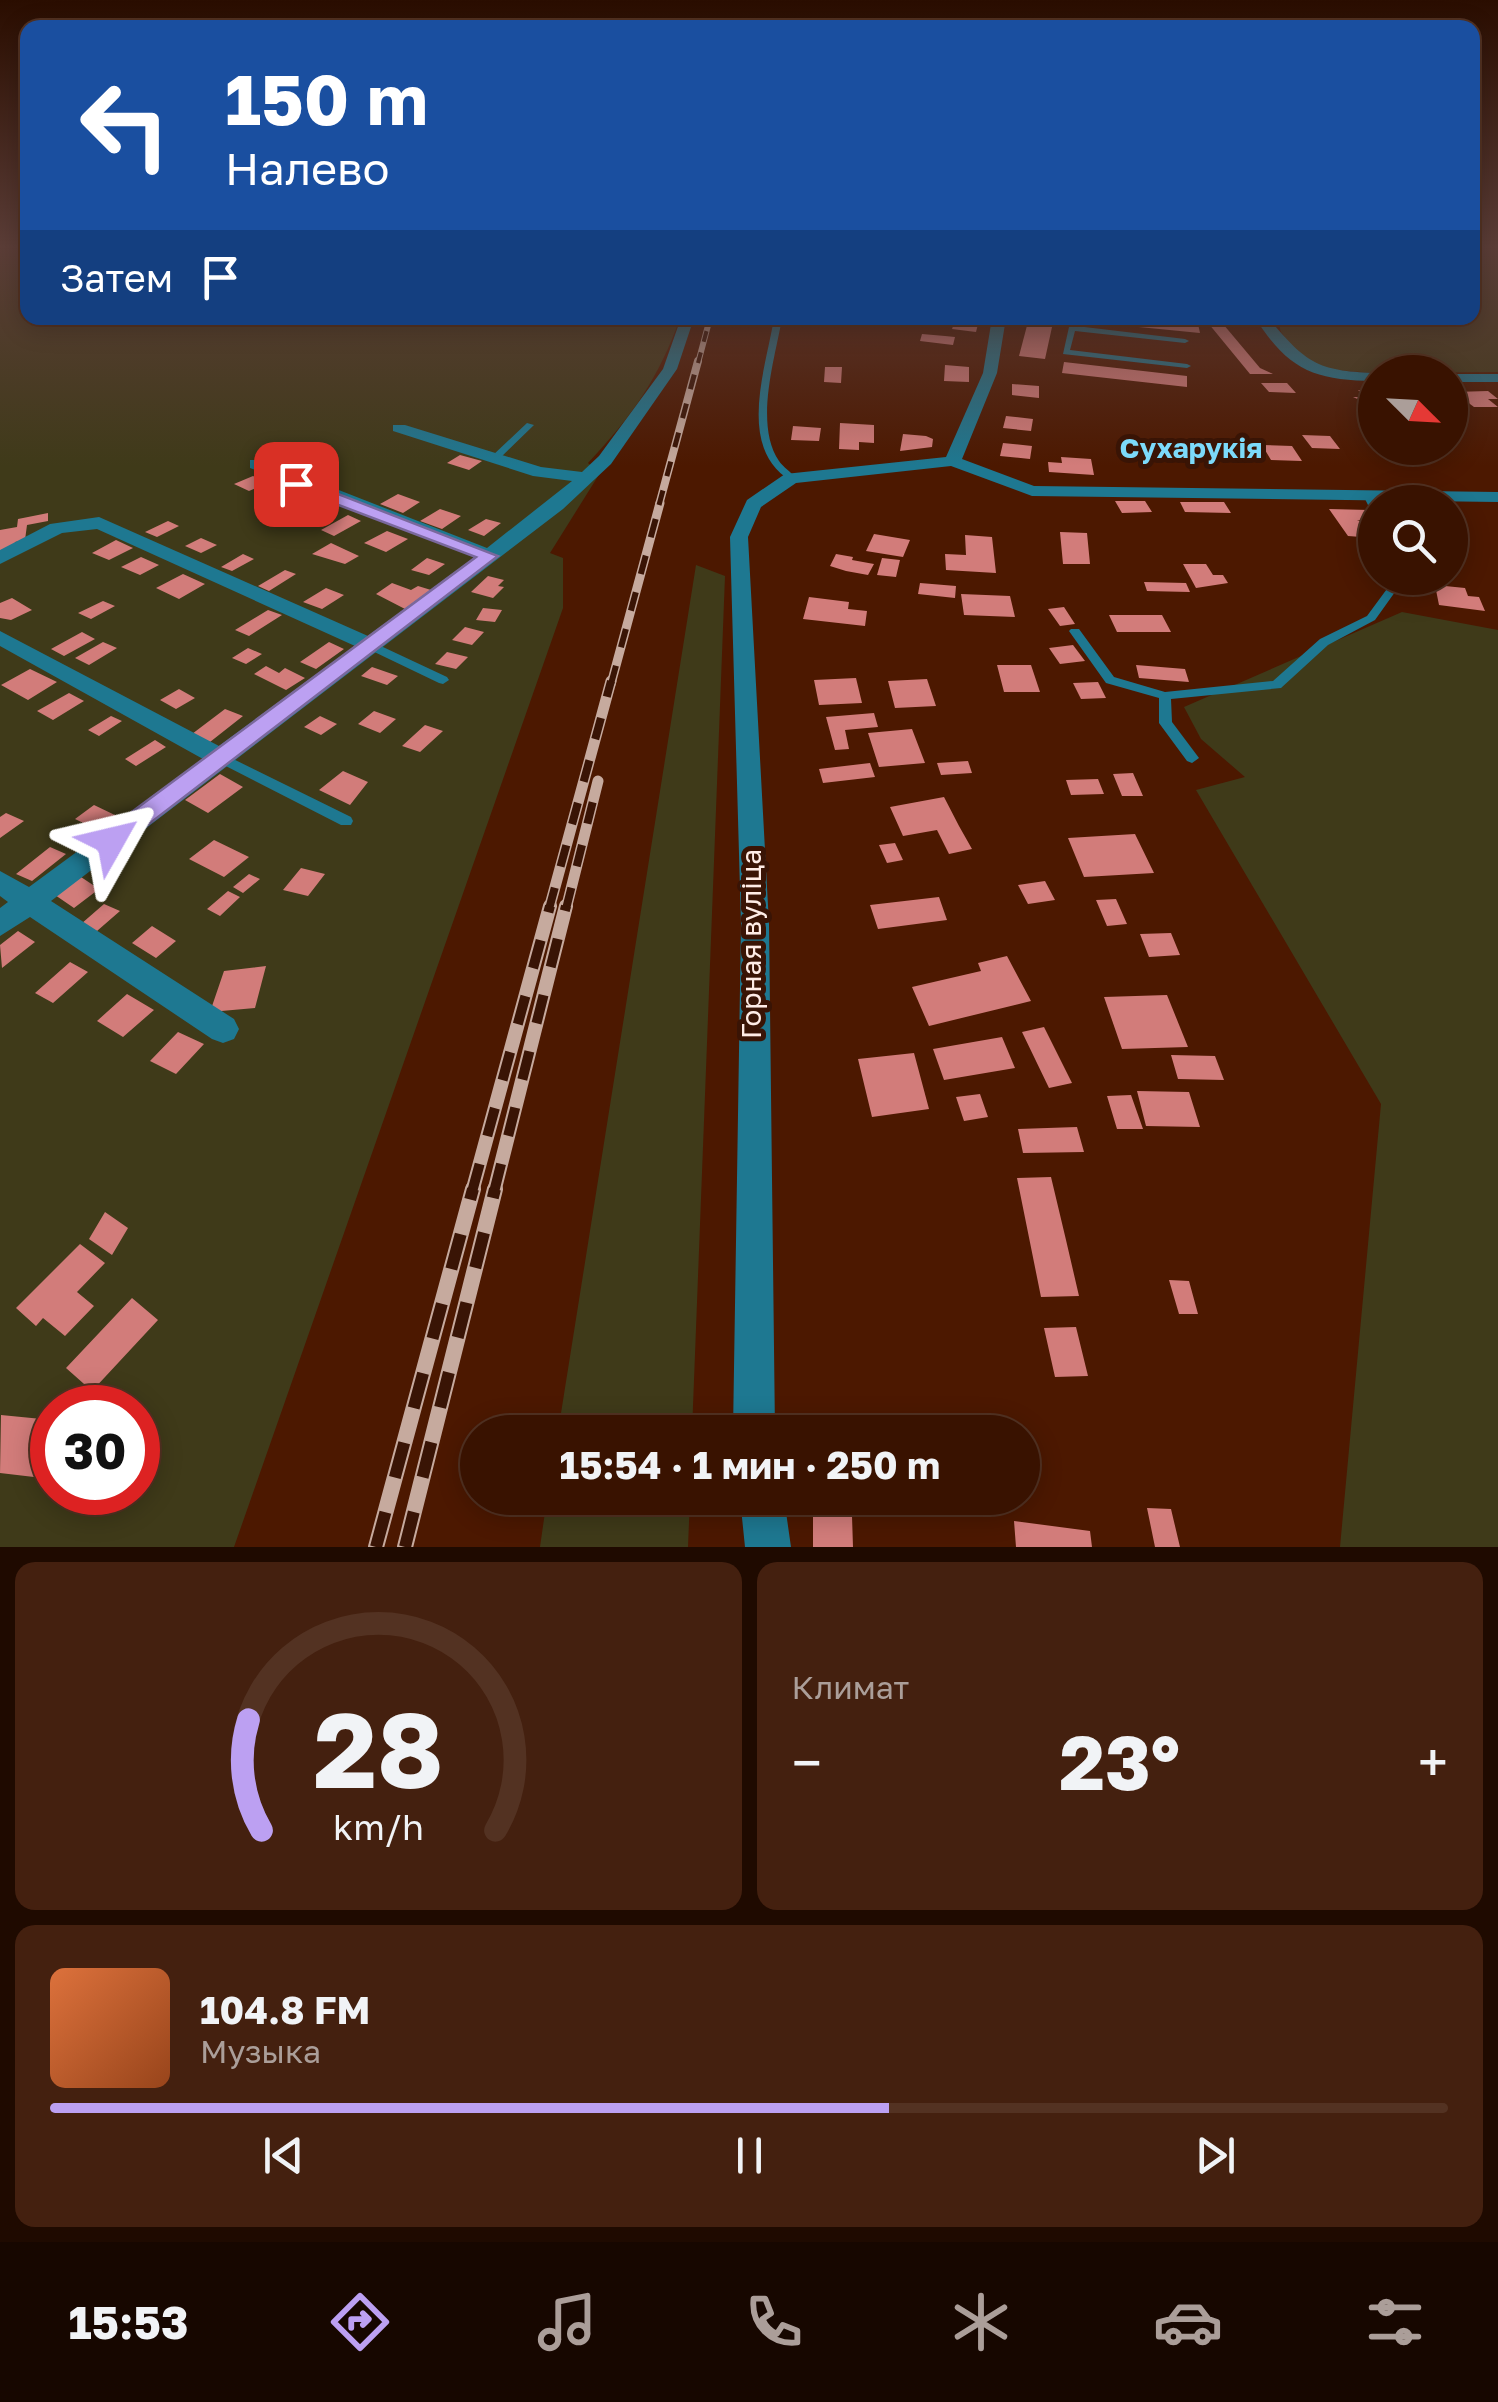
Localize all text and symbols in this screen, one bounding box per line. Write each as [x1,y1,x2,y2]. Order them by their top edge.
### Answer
text: 150 m [225,56,428,140]
icon: left [60,60,190,190]
text: Налево [225,141,389,195]
icon: arrive [193,250,248,305]
text: Затем [60,255,173,300]
north arrow [1358,355,1468,465]
map controls [1358,355,1468,595]
district label: Сухарукія [1120,431,1262,464]
pin [254,442,339,527]
icon: arrive [269,457,324,512]
button: search [1358,485,1468,595]
position arrow [59,789,163,893]
street label: Горная вуліца [734,849,767,1039]
speed limit sign: 30 [30,1385,160,1515]
text: 15:54 · 1 мин · 250 m [560,1442,940,1487]
text: Климат [792,1668,909,1706]
text: 28 [313,1686,443,1811]
text: 23° [1059,1716,1180,1807]
text: − [792,1729,822,1795]
text: + [1418,1729,1448,1795]
text: km/h [333,1805,424,1848]
text: 104.8 FM [200,1987,370,2032]
text: Музыка [200,2032,321,2070]
icon: previous [256,2128,311,2183]
icon: pause [722,2128,777,2183]
icon: next [1188,2128,1243,2183]
icon: directions [325,2287,395,2357]
icon: music [532,2287,602,2357]
icon: phone [739,2287,809,2357]
icon: climate [946,2287,1016,2357]
icon: car [1153,2287,1223,2357]
icon: filters [1360,2287,1430,2357]
text: 15:53 [68,2295,188,2349]

